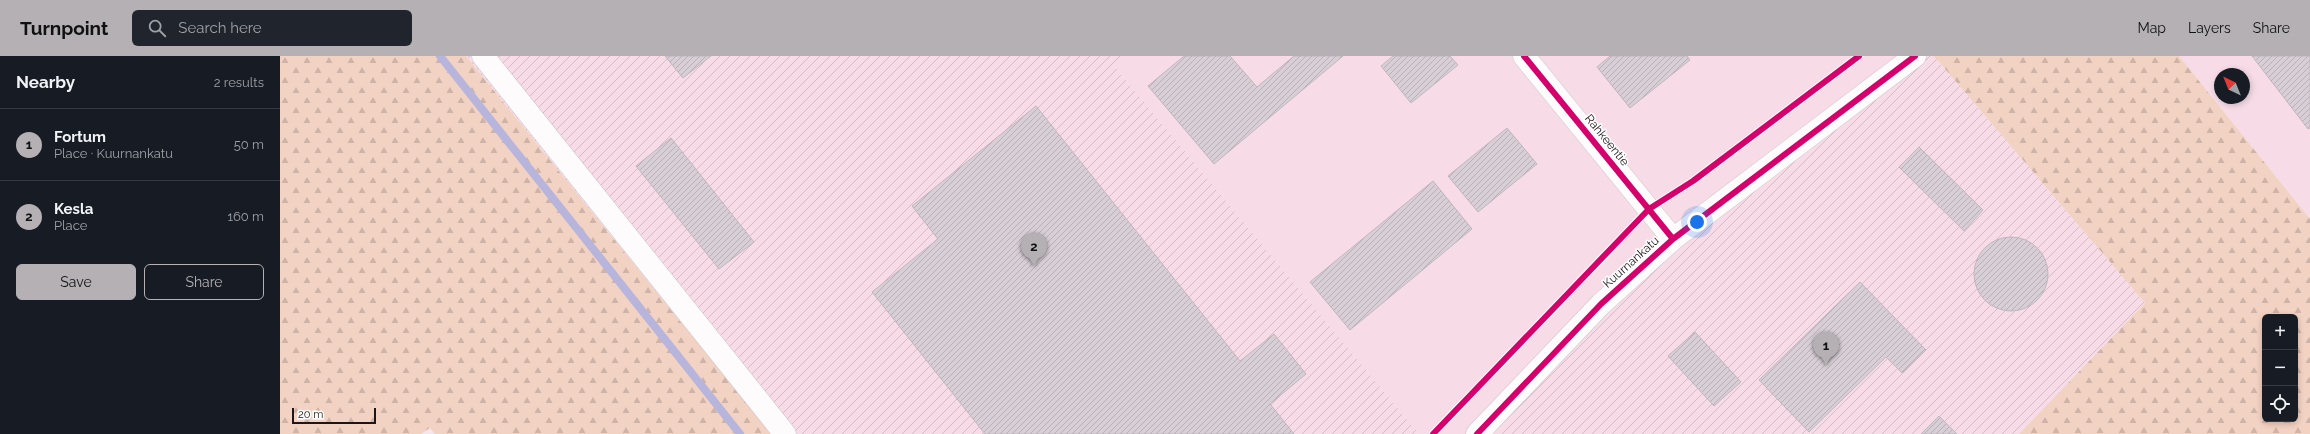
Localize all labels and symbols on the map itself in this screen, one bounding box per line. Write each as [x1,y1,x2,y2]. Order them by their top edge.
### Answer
north arrow [2214,68,2250,104]
street label: Rahkeentie [1582,111,1632,169]
your location [1687,212,1707,232]
pin: 2 [1021,233,1047,266]
street label: Kuurnankatu [1600,233,1662,291]
pin: 1 [1813,332,1839,365]
scale bar [292,406,376,425]

